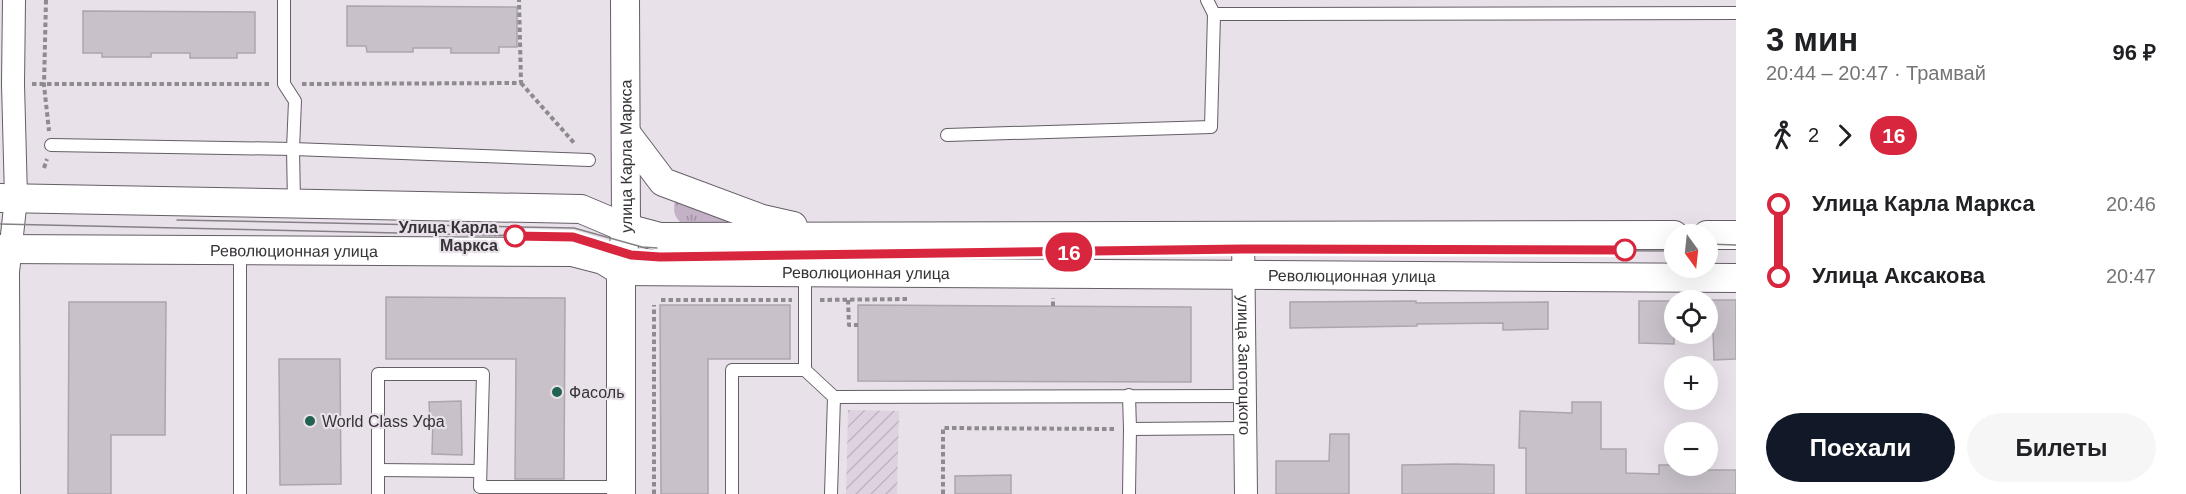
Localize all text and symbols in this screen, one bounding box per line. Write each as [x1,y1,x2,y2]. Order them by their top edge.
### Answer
text: 3 мин [1766,21,1858,58]
text: 96 ₽ [2113,40,2156,65]
text: 20:44 – 20:47 · Трамвай [1766,62,1986,84]
street label: улица Карла Маркса [617,80,635,234]
icon: walk [1766,119,1799,152]
icon: forward [1828,119,1861,152]
text: 2 [1808,124,1819,146]
text: 16 [1882,124,1905,147]
text: Улица Карла Маркса [1812,191,2035,216]
text: 20:46 [2106,193,2156,215]
place label: Улица Карла Маркса [398,219,498,254]
north arrow [1664,224,1718,278]
map controls [1664,224,1718,476]
marker: Улица Карла Маркса [504,225,526,247]
line badge: 16 [1042,232,1096,272]
unlabelled marker [1614,239,1636,261]
text: 16 [1057,241,1081,264]
street label: Революционная улица [210,242,378,259]
text: Улица Аксакова [1812,263,1985,288]
street label: Революционная улица [782,264,950,282]
text: 20:47 [2106,265,2156,287]
street label: Революционная улица [1268,267,1436,285]
button: locate [1664,290,1718,344]
street label: улица Запотоцкого [1235,295,1254,435]
button: + [1664,356,1718,410]
place label: Фасоль [569,384,624,401]
marker: Фасоль [550,385,564,399]
place label: World Class Уфа [322,413,445,430]
button: Поехали [1766,413,1955,482]
button: Билеты [1967,413,2156,482]
marker: World Class Уфа [303,414,317,428]
button: − [1664,422,1718,476]

